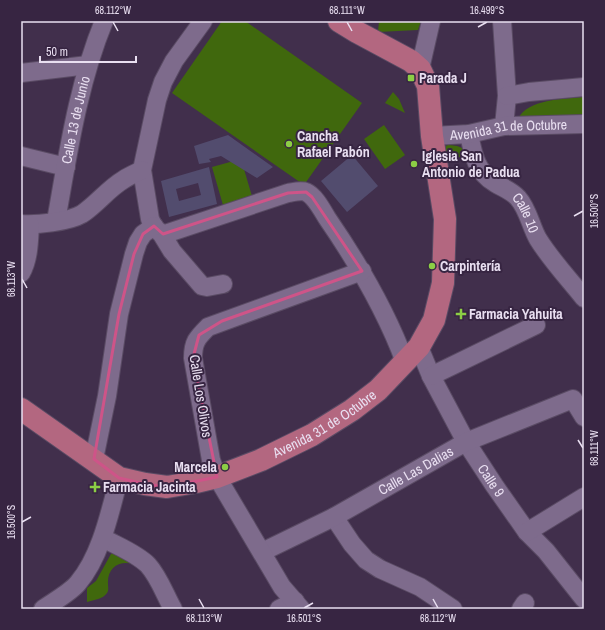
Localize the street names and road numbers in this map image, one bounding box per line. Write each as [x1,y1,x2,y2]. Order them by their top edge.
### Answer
street label: Calle 13 de Junio [57,74,94,165]
street label: Avenida 31 de Octubre [448,115,567,144]
street label: Calle 10 [508,189,543,235]
street label: Calle Los Olivos [186,353,216,439]
street label: Avenida 31 de Octubre [269,386,380,462]
street label: Calle Las Dalias [375,442,457,499]
street label: Calle 9 [474,461,509,500]

